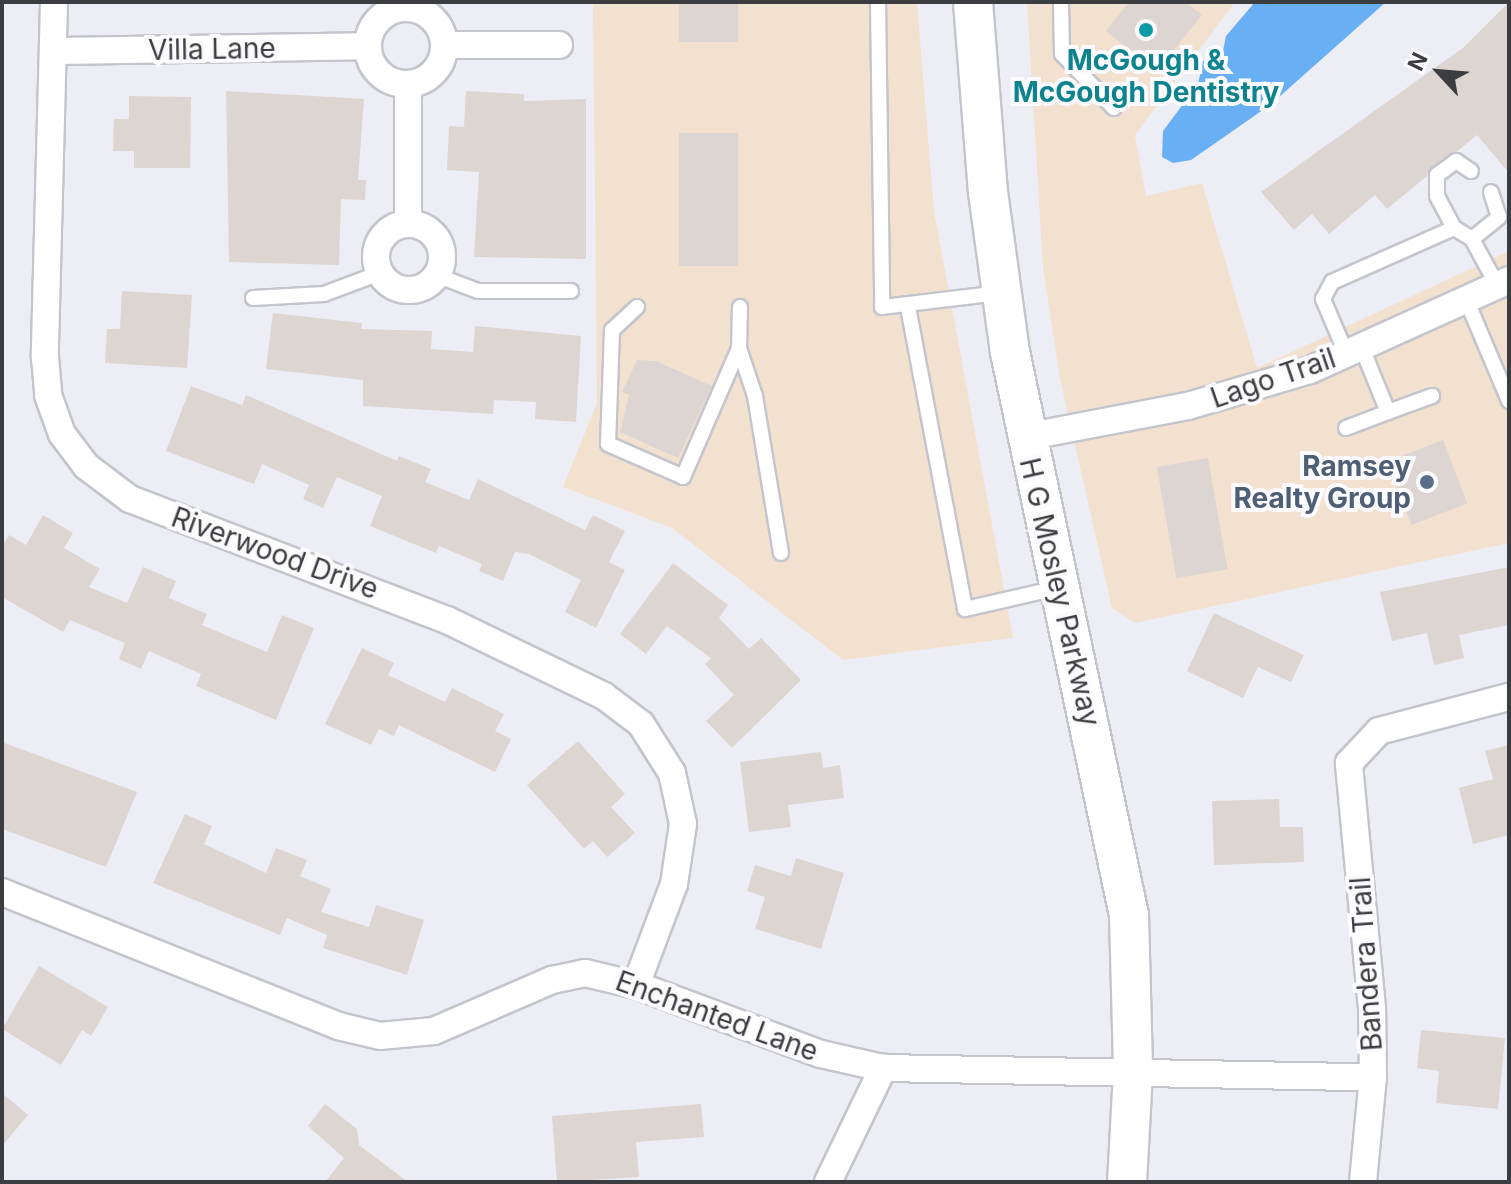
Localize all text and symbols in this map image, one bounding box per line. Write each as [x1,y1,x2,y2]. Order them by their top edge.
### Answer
marker: McGough & McGough Dentistry [1137,21,1155,39]
street label: Villa Lane [148,31,276,67]
north arrow [1399,32,1479,112]
place label: McGough & McGough Dentistry [1013,43,1279,109]
text: N [1402,48,1433,75]
street label: Lago Trail [1206,341,1340,415]
place label: Ramsey Realty Group [1233,449,1411,515]
street label: H G Mosley Parkway [1013,455,1107,729]
marker: Ramsey Realty Group [1418,473,1436,491]
street label: Riverwood Drive [167,500,383,606]
street label: Bandera Trail [1343,876,1389,1052]
street label: Enchanted Lane [611,964,823,1068]

